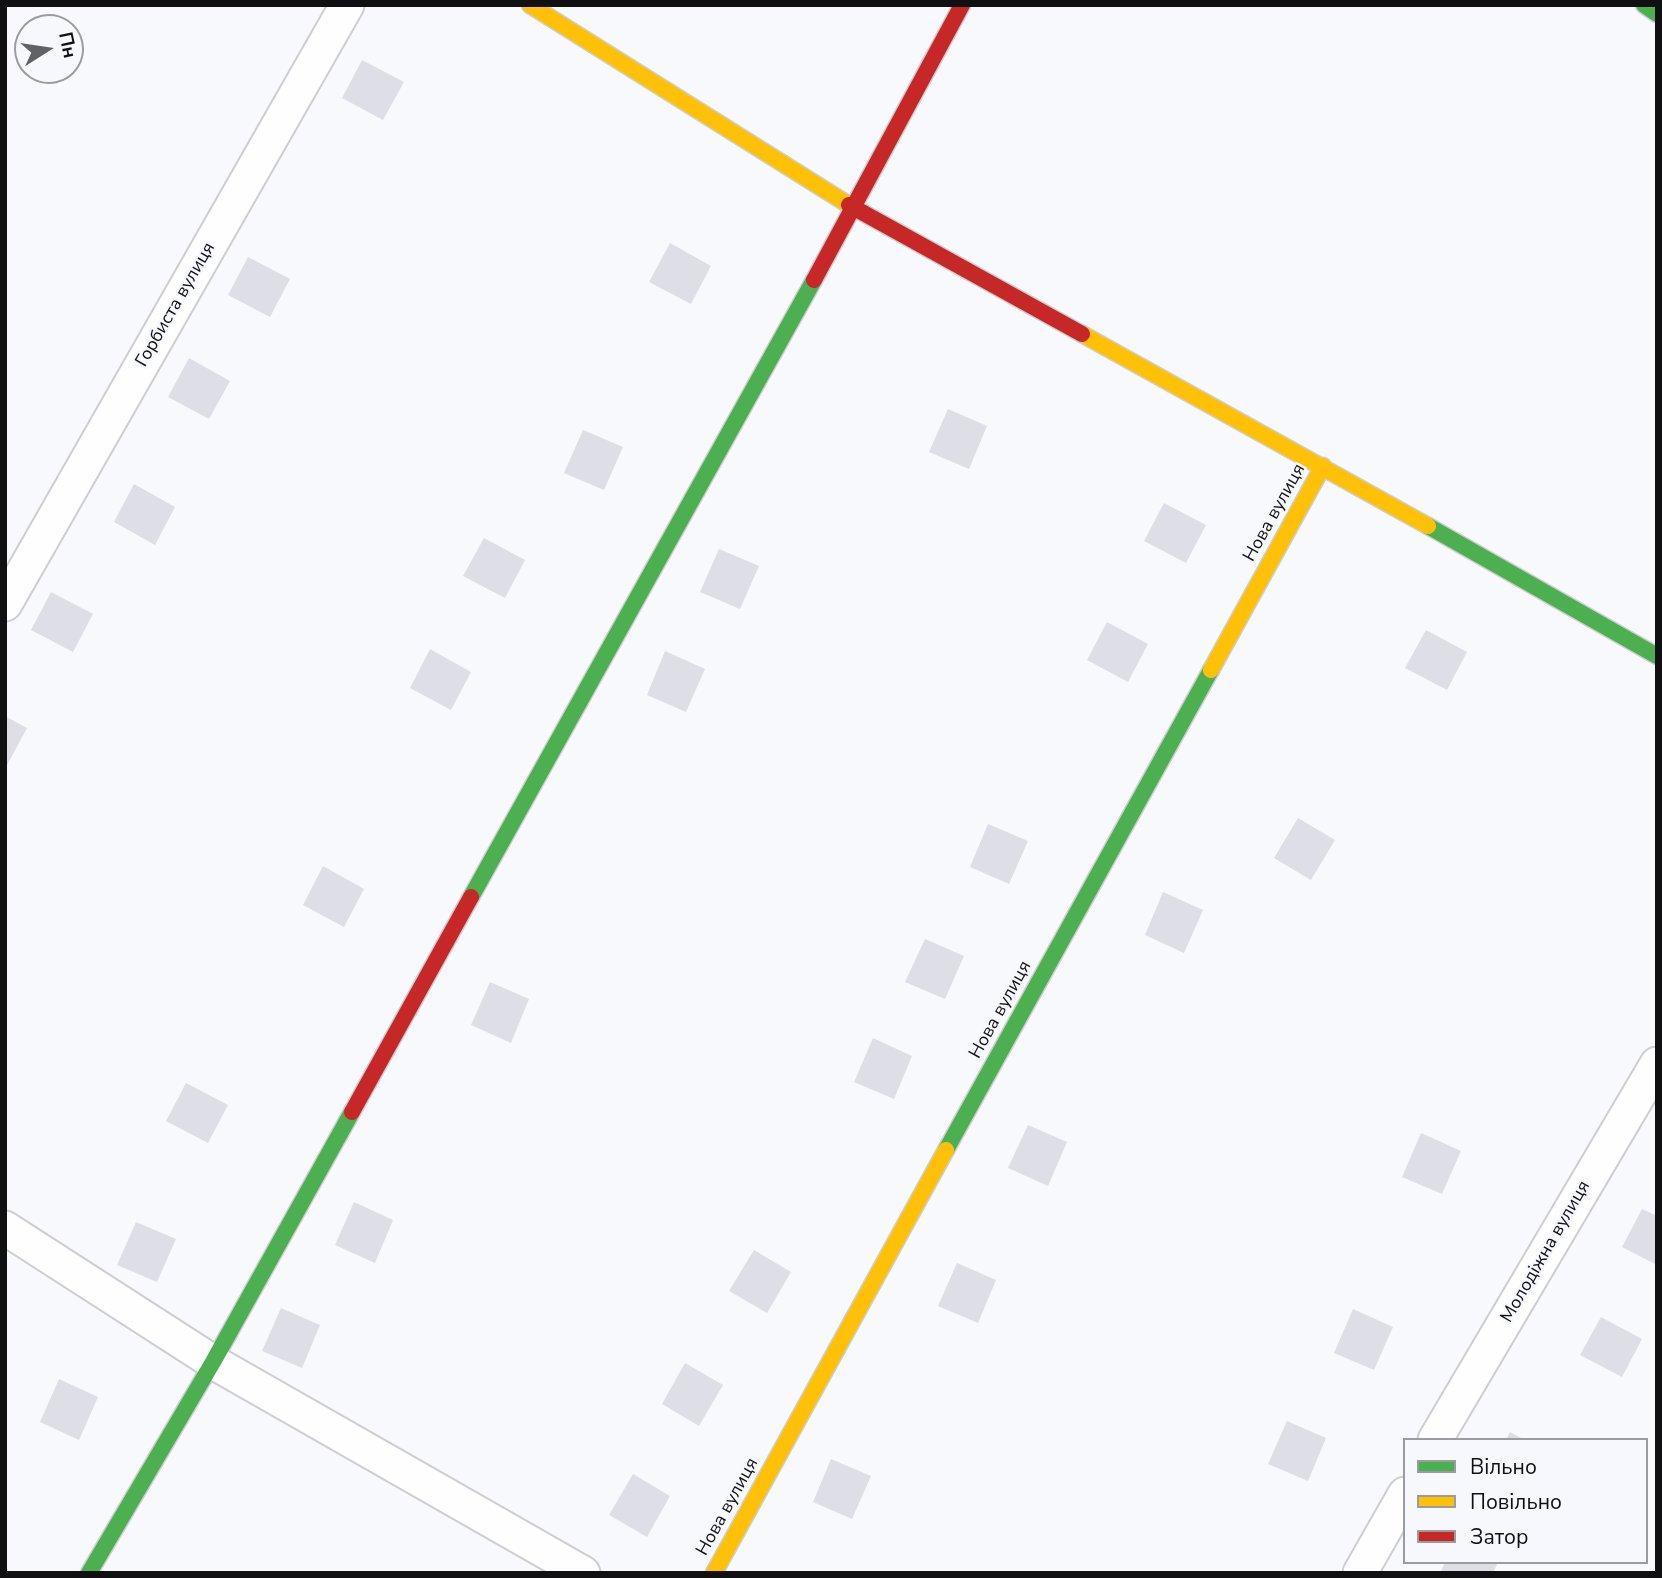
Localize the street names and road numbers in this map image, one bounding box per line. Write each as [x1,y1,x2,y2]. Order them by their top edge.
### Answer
street label: Горбиста вулиця [132,239,220,371]
street label: Нова вулиця [1239,460,1311,566]
street label: Нова вулиця [965,957,1037,1063]
street label: Молодіжна вулиця [1497,1177,1595,1327]
street label: Нова вулиця [692,1454,764,1560]

